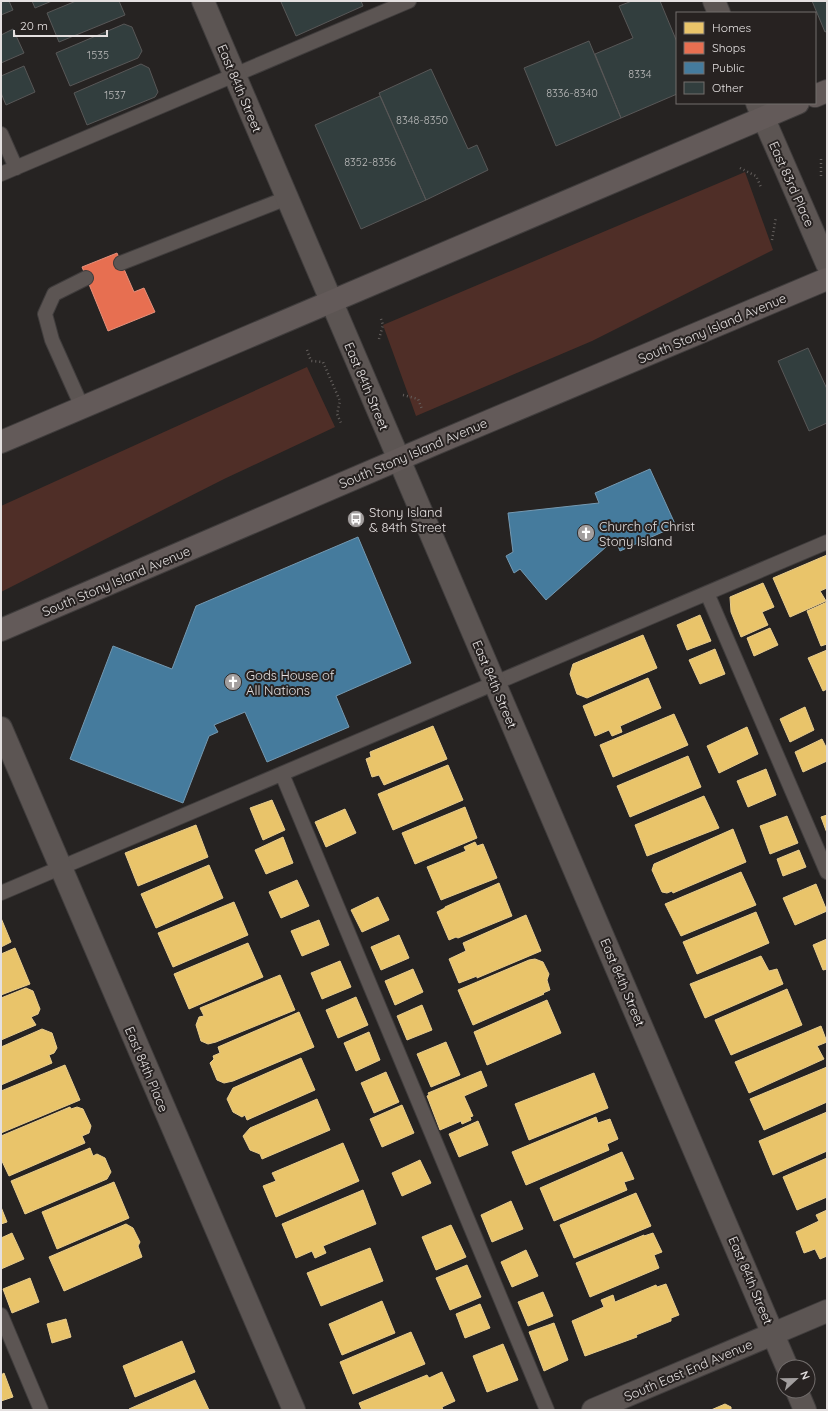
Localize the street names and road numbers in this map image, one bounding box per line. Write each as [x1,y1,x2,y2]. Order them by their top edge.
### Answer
street label: East 84th Street [214,42,266,134]
street label: East 83rd Place [766,139,818,229]
street label: South Stony Island Avenue [636,289,788,367]
street label: East 84th Street [341,340,393,432]
street label: South Stony Island Avenue [337,414,489,492]
street label: South Stony Island Avenue [40,542,192,620]
street label: East 84th Street [469,638,521,730]
street label: East 84th Street [597,936,649,1028]
street label: East 84th Place [122,1024,172,1114]
street label: East 84th Street [725,1234,777,1326]
street label: South East End Avenue [621,1336,755,1404]

